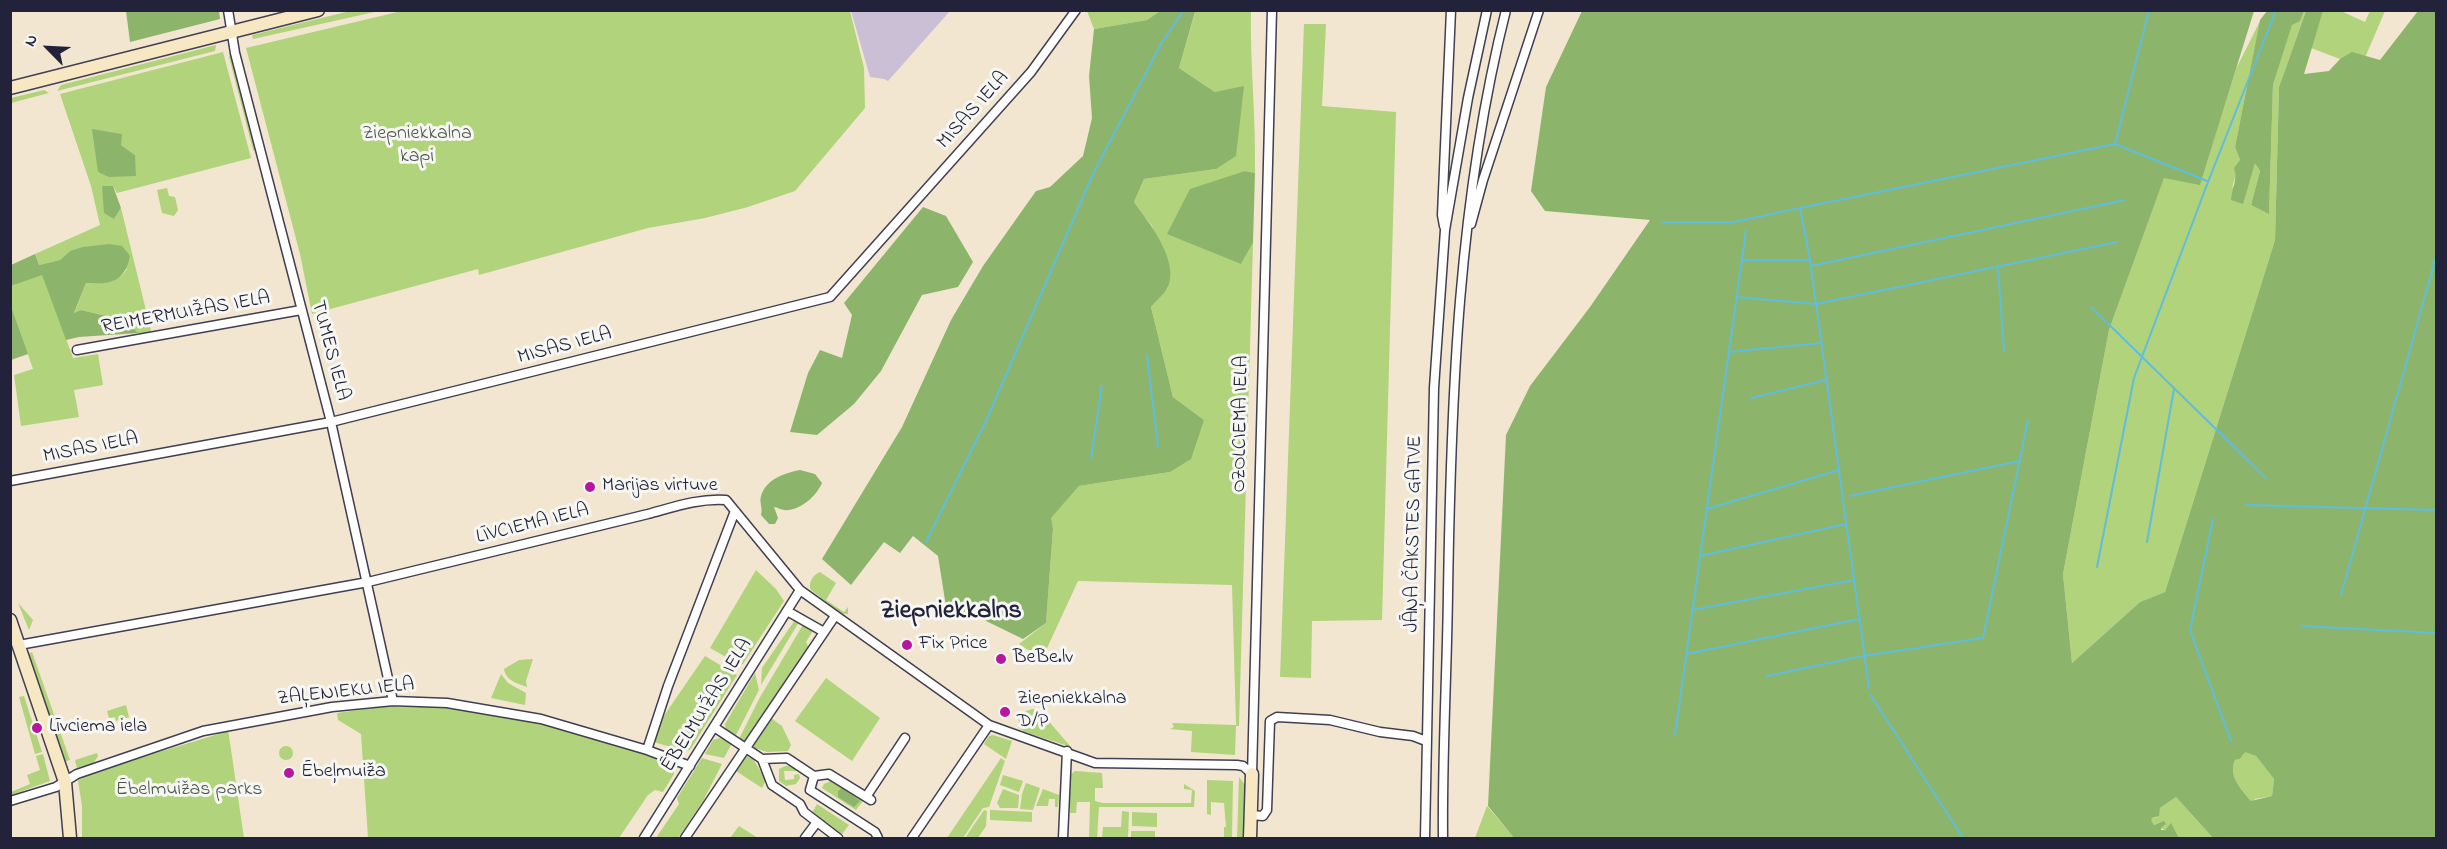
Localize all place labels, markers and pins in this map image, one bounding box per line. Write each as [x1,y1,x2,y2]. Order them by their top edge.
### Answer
place label: Marijas virtuve [602,475,718,499]
marker: Marijas virtuve [583,480,597,494]
place label: Fix Price [919,633,988,657]
marker: Fix Price [900,638,914,652]
place label: BeBe.lv [1013,647,1073,671]
marker: BeBe.lv [994,652,1008,666]
place label: Ziepniekkalna D/P [1017,688,1127,735]
marker: Ziepniekkalna D/P [998,705,1012,719]
place label: Līvciema iela [49,716,147,740]
marker: Līvciema iela [30,721,44,735]
place label: Ēbeļmuiža [301,761,386,785]
marker: Ēbeļmuiža [282,766,296,780]

